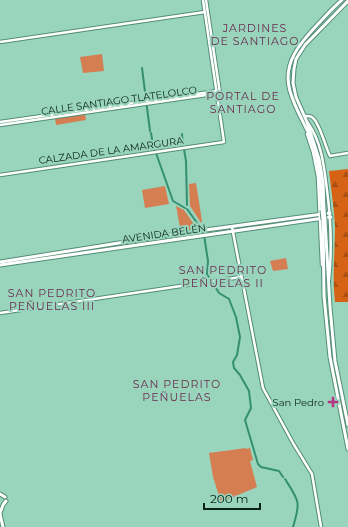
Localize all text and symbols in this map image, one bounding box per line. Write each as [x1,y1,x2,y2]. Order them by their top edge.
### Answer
district label: JARDINES DE SANTIAGO [210,21,300,48]
street label: CALLE SANTIAGO TLATELOLCO [40,83,198,118]
district label: PORTAL DE SANTIAGO [206,89,280,116]
street label: CALZADA DE LA AMARGURA [38,134,185,167]
street label: AVENIDA BELÉN [121,221,207,246]
district label: SAN PEDRITO PEÑUELAS II [179,263,267,290]
district label: SAN PEDRITO PEÑUELAS III [8,286,96,313]
district label: SAN PEDRITO PEÑUELAS [133,377,221,404]
place label: San Pedro [273,396,324,409]
marker: San Pedro [327,396,339,408]
scale bar [204,485,260,511]
text: 200 m [210,491,249,506]

